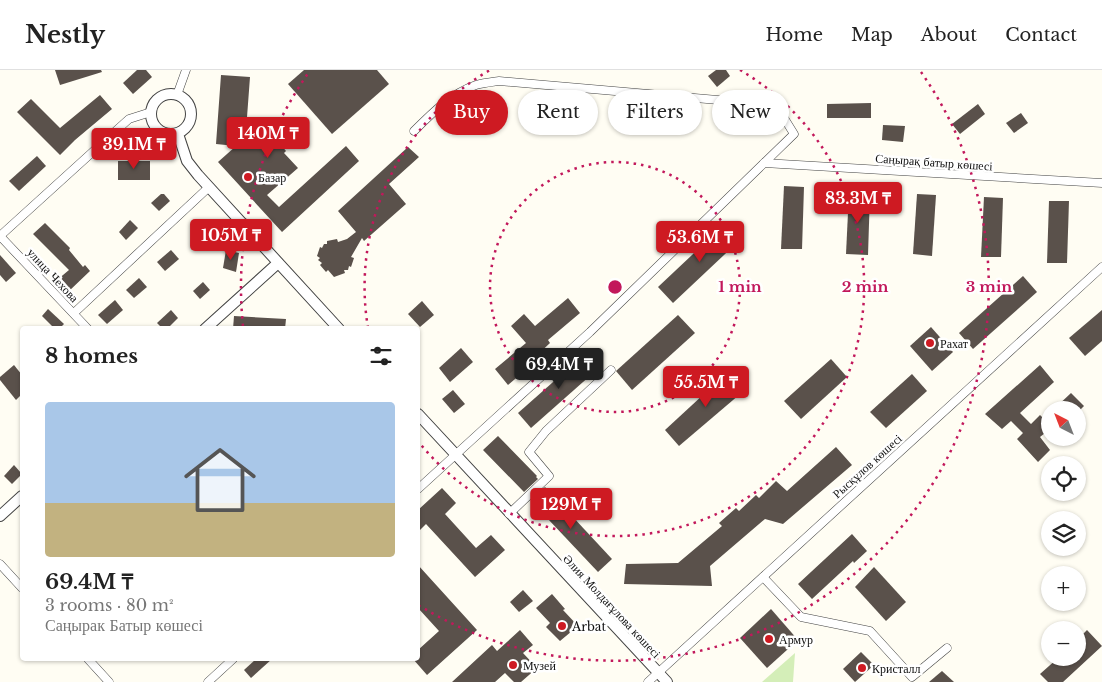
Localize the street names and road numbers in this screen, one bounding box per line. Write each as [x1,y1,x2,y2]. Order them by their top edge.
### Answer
street label: Саңырақ батыр көшесі [875,150,994,174]
street label: улица Чехова [24,245,82,306]
street label: Рысқұлов көшесі [829,430,905,501]
street label: Әлия Молдағұлова көшесі [560,551,664,661]

